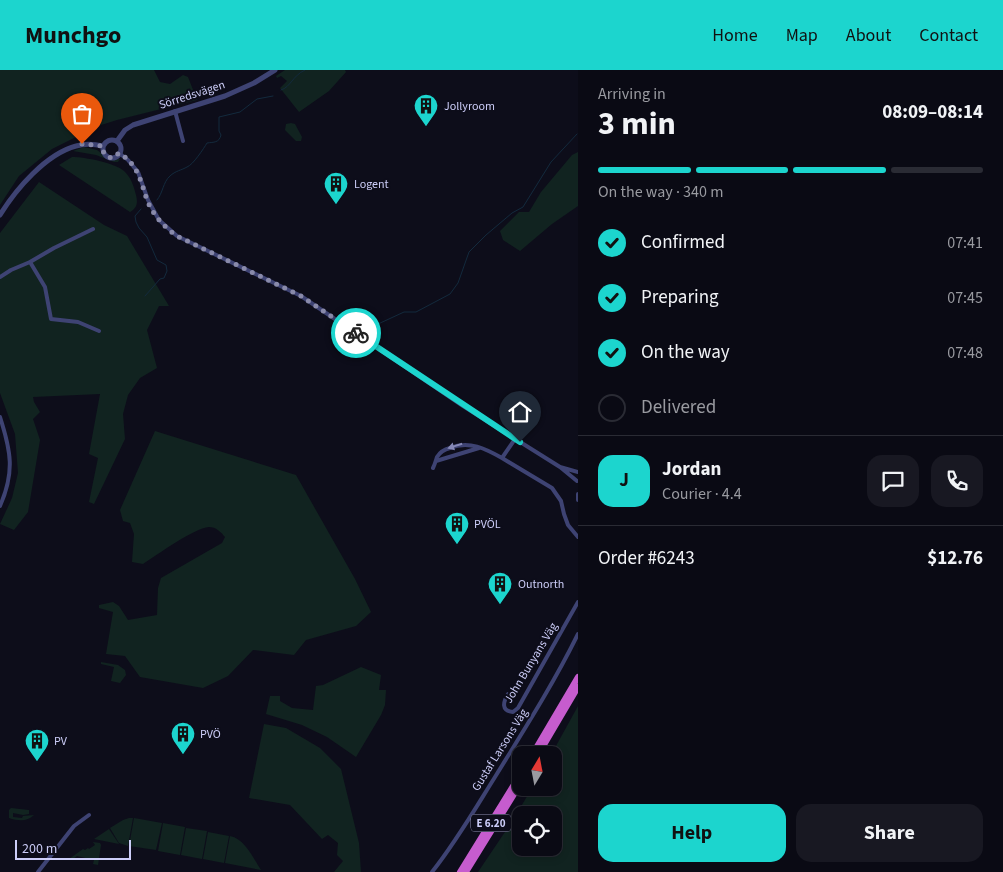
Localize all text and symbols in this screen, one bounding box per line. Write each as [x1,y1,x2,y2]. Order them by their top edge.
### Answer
text: Munchgo [25,18,121,53]
text: Home [712,23,758,48]
text: Map [786,23,818,48]
text: About [846,23,891,48]
text: Contact [919,23,978,48]
street label: Sörredsvägen [157,76,227,114]
text: Arriving in [598,83,666,105]
pin [61,93,103,144]
building icon: Jollyroom [413,93,439,127]
place label: Jollyroom [444,98,495,115]
text: 08:09–08:14 [882,99,983,126]
icon: bag [68,100,96,128]
text: 3 min [598,101,676,147]
building icon: Logent [323,171,349,205]
place label: Logent [354,176,389,193]
text: On the way · 340 m [598,181,723,203]
icon: check [598,229,626,257]
text: Confirmed [641,229,725,256]
text: 07:41 [947,232,983,254]
icon: check [598,284,626,312]
text: Preparing [641,284,719,311]
text: 07:45 [947,287,983,309]
courier [331,308,381,358]
icon: bike [342,319,370,347]
icon: check [598,339,626,367]
text: On the way [641,339,730,366]
text: 07:48 [947,342,983,364]
pin [499,391,541,442]
text: Delivered [641,394,716,421]
icon: home [506,398,534,426]
one-way arrow [448,443,463,451]
button: chat [867,455,919,507]
button: phone [931,455,983,507]
text: Jordan [662,456,721,483]
text: J [619,467,629,494]
text: Courier · 4.4 [662,483,742,505]
building icon: PVÖL [444,511,470,545]
place label: PVÖL [474,516,501,533]
text: Order #6243 [598,545,695,572]
text: $12.76 [927,545,983,572]
building icon: Outnorth [487,571,513,605]
place label: Outnorth [518,576,564,593]
street label: John Bunyans Väg [500,619,562,707]
street label: Gustaf Larsons Väg [468,706,532,794]
building icon: PVÖ [170,721,196,755]
place label: PVÖ [200,726,221,743]
building icon: PV [24,728,50,762]
place label: PV [54,733,68,750]
north arrow [512,746,562,796]
map controls [512,746,562,856]
button: Help [598,804,786,862]
button: Share [796,804,983,862]
button: locate [512,806,562,856]
road number: E 6.20 [471,814,511,831]
scale bar [15,837,131,860]
text: 200 m [22,839,57,859]

